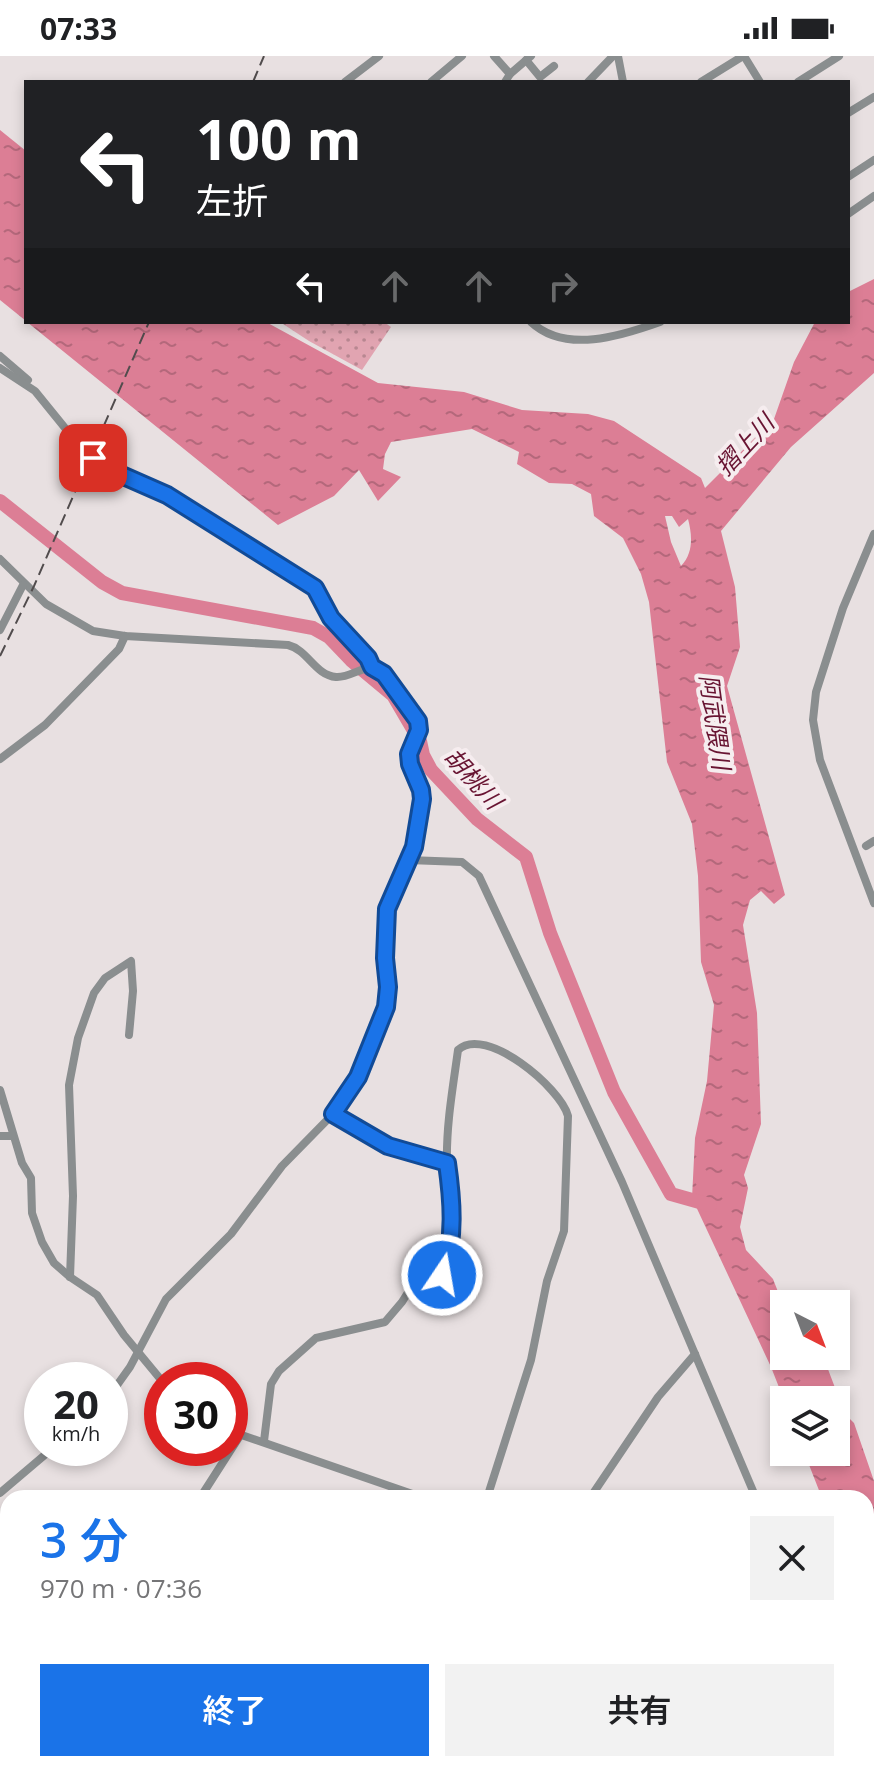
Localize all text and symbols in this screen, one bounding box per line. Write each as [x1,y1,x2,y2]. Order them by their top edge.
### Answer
text: 07:33 [40,8,117,49]
text: 100 m [196,100,362,176]
icon: left [64,112,168,216]
text: 左折 [196,176,268,225]
icon: left [289,264,333,308]
icon: ahead [373,264,417,308]
icon: ahead [457,264,501,308]
icon: right [541,264,585,308]
water label: 摺上川 [707,404,783,482]
pin [59,424,127,492]
icon: arrive [71,436,115,480]
water label: 阿武隈川 [693,672,739,775]
water label: 胡桃川 [438,740,512,818]
position arrow [400,1233,484,1317]
north arrow [770,1290,850,1370]
map controls [770,1290,850,1466]
speed limit sign: 30 [144,1362,248,1466]
text: 20 [53,1376,99,1431]
button: layers [770,1386,850,1466]
text: km/h [52,1420,100,1447]
text: 3 分 [40,1507,128,1572]
button: close [750,1516,834,1600]
text: 970 m · 07:36 [40,1570,202,1606]
button: 終了 [40,1664,429,1756]
button: 共有 [445,1664,834,1756]

